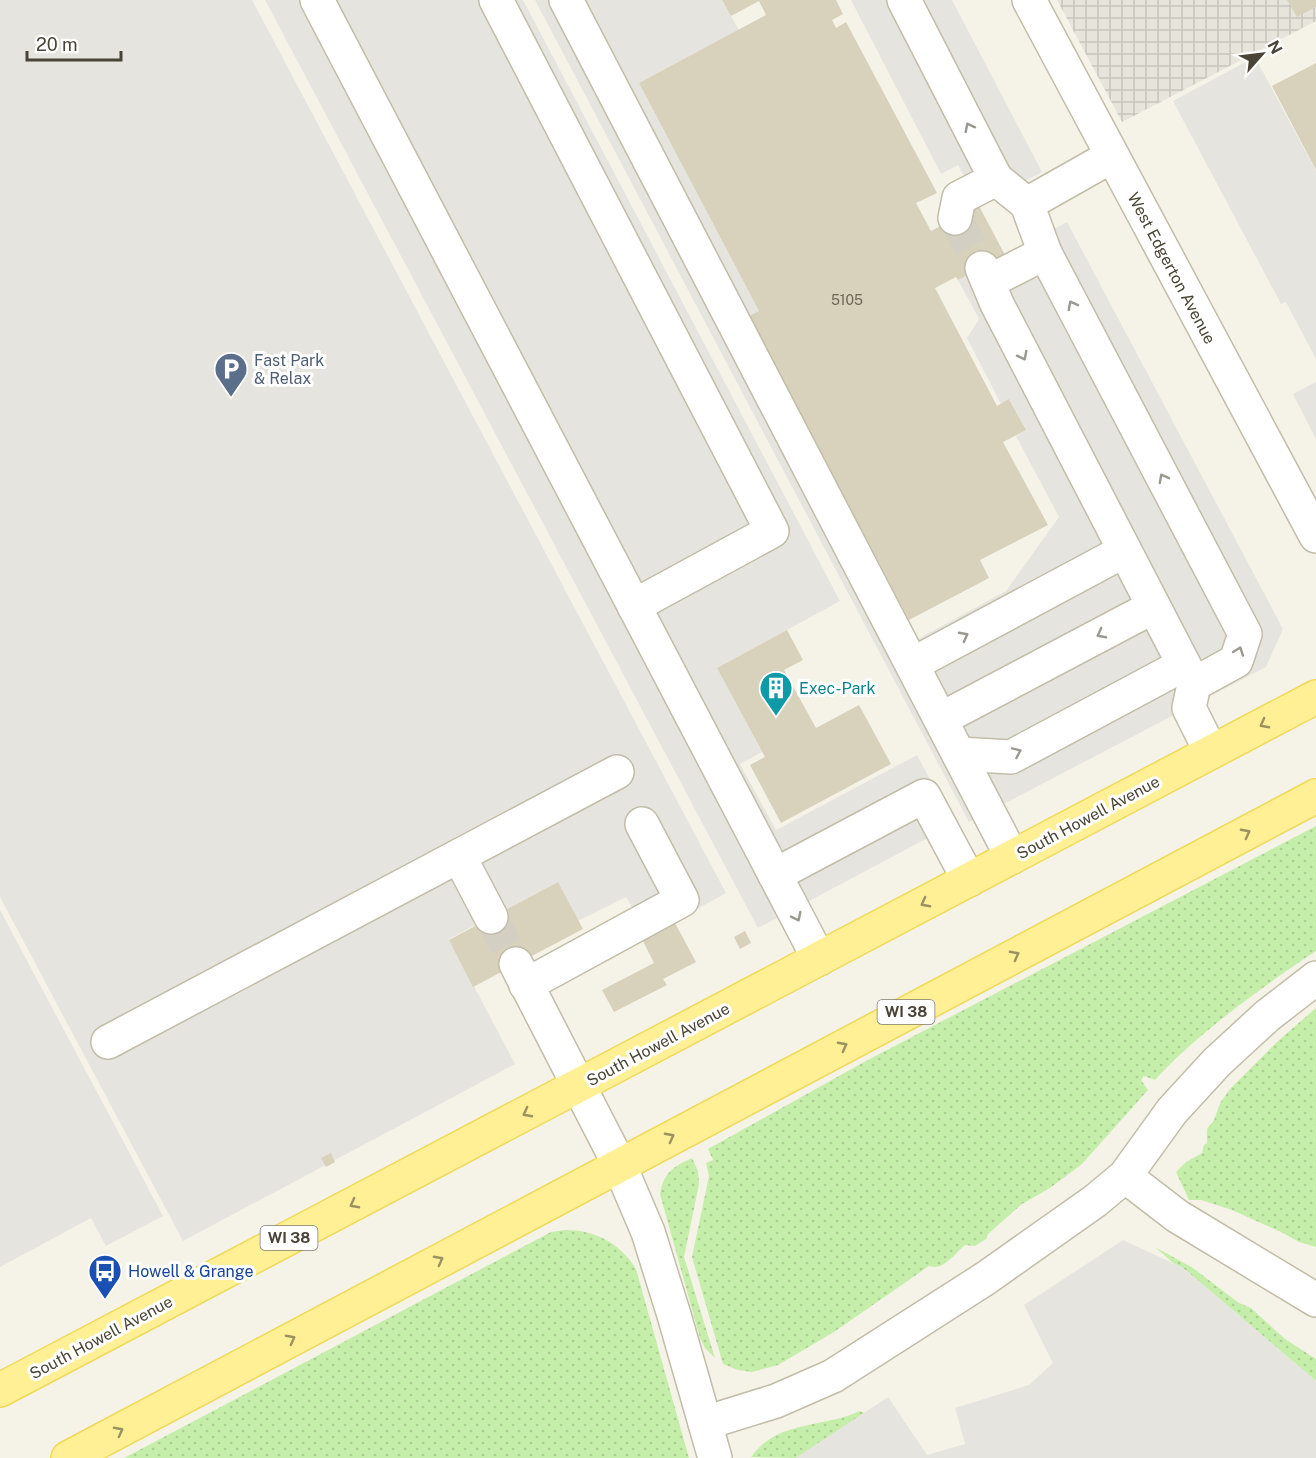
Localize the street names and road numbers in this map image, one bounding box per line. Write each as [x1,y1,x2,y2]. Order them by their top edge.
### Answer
street label: West Edgerton Avenue [1124,189,1220,347]
street label: South Howell Avenue [1014,772,1163,863]
street label: South Howell Avenue [584,999,733,1090]
road number: WI 38 [878,1000,934,1024]
road number: WI 38 [260,1226,318,1250]
street label: South Howell Avenue [27,1292,176,1383]

